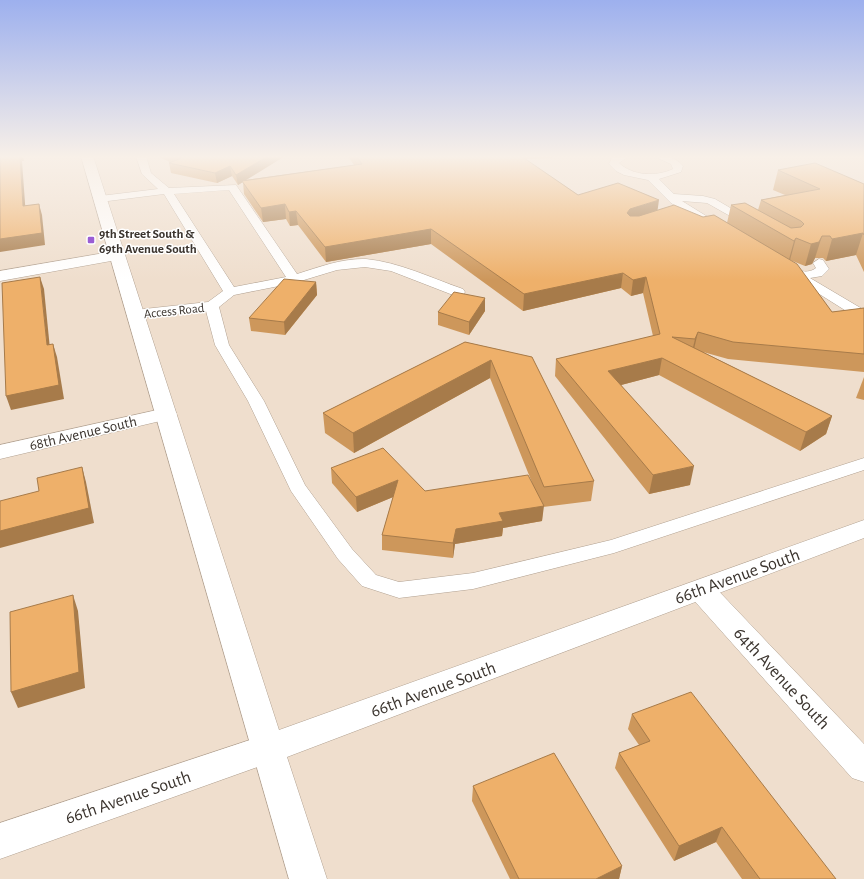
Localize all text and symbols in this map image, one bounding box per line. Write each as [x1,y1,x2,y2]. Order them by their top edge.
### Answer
place label: 9th Street South & 69th Avenue South [99,228,197,256]
marker: 9th Street South & 69th Avenue South [86,235,96,245]
street label: Access Road [143,302,205,321]
street label: 68th Avenue South [28,414,138,453]
street label: 66th Avenue South [672,546,802,608]
street label: 64th Avenue South [730,624,833,733]
street label: 66th Avenue South [368,659,498,721]
street label: 66th Avenue South [63,768,194,828]

